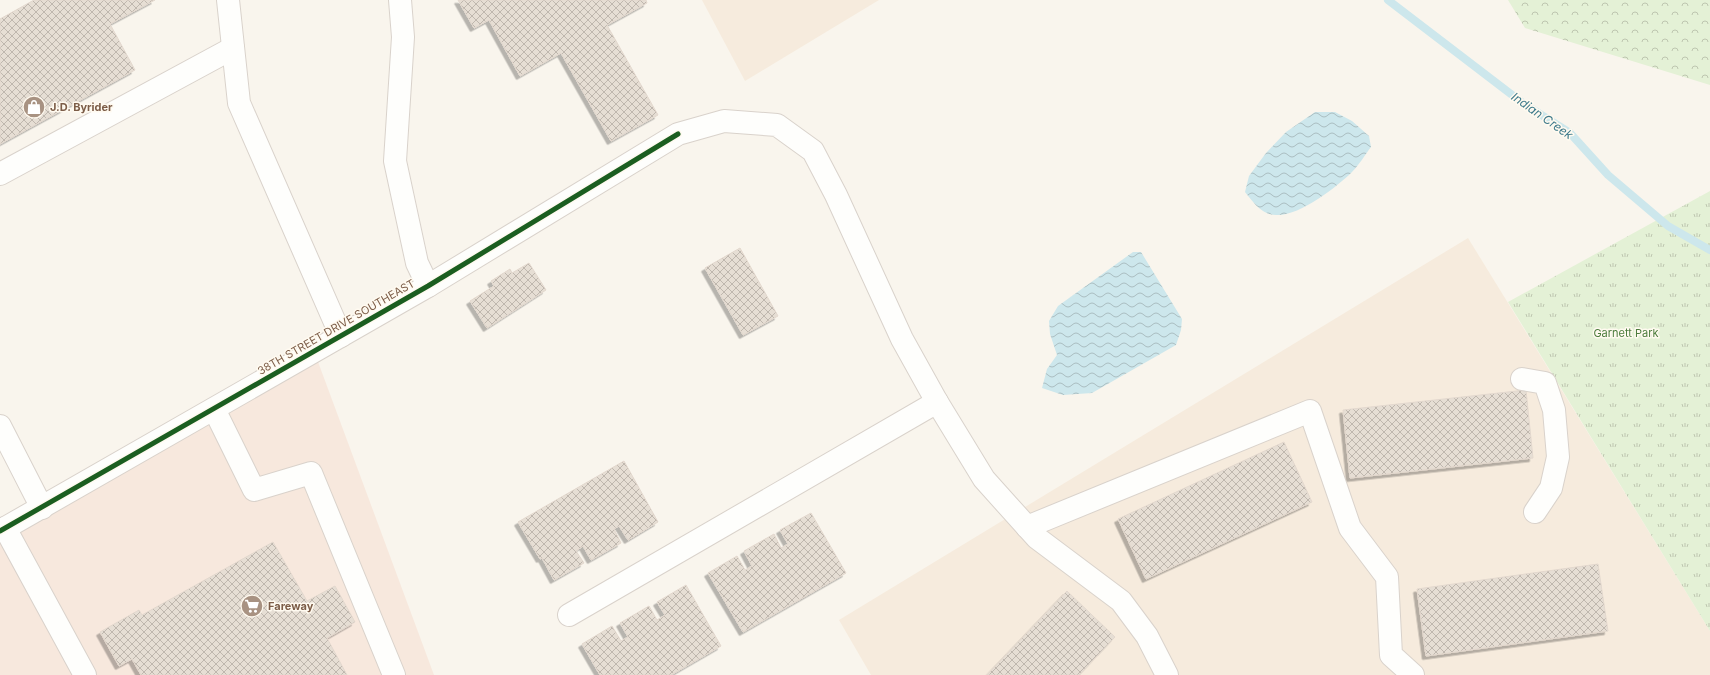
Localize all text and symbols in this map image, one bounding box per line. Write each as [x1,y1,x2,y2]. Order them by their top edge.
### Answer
water label: Indian Creek [1509,89,1576,143]
shop icon: J.D. Byrider [21,94,47,120]
place label: J.D. Byrider [50,100,113,114]
street label: 38TH STREET DRIVE SOUTHEAST [255,276,417,378]
park label: Garnett Park [1593,326,1659,340]
supermarket icon: Fareway [239,593,265,619]
place label: Fareway [268,599,314,613]

